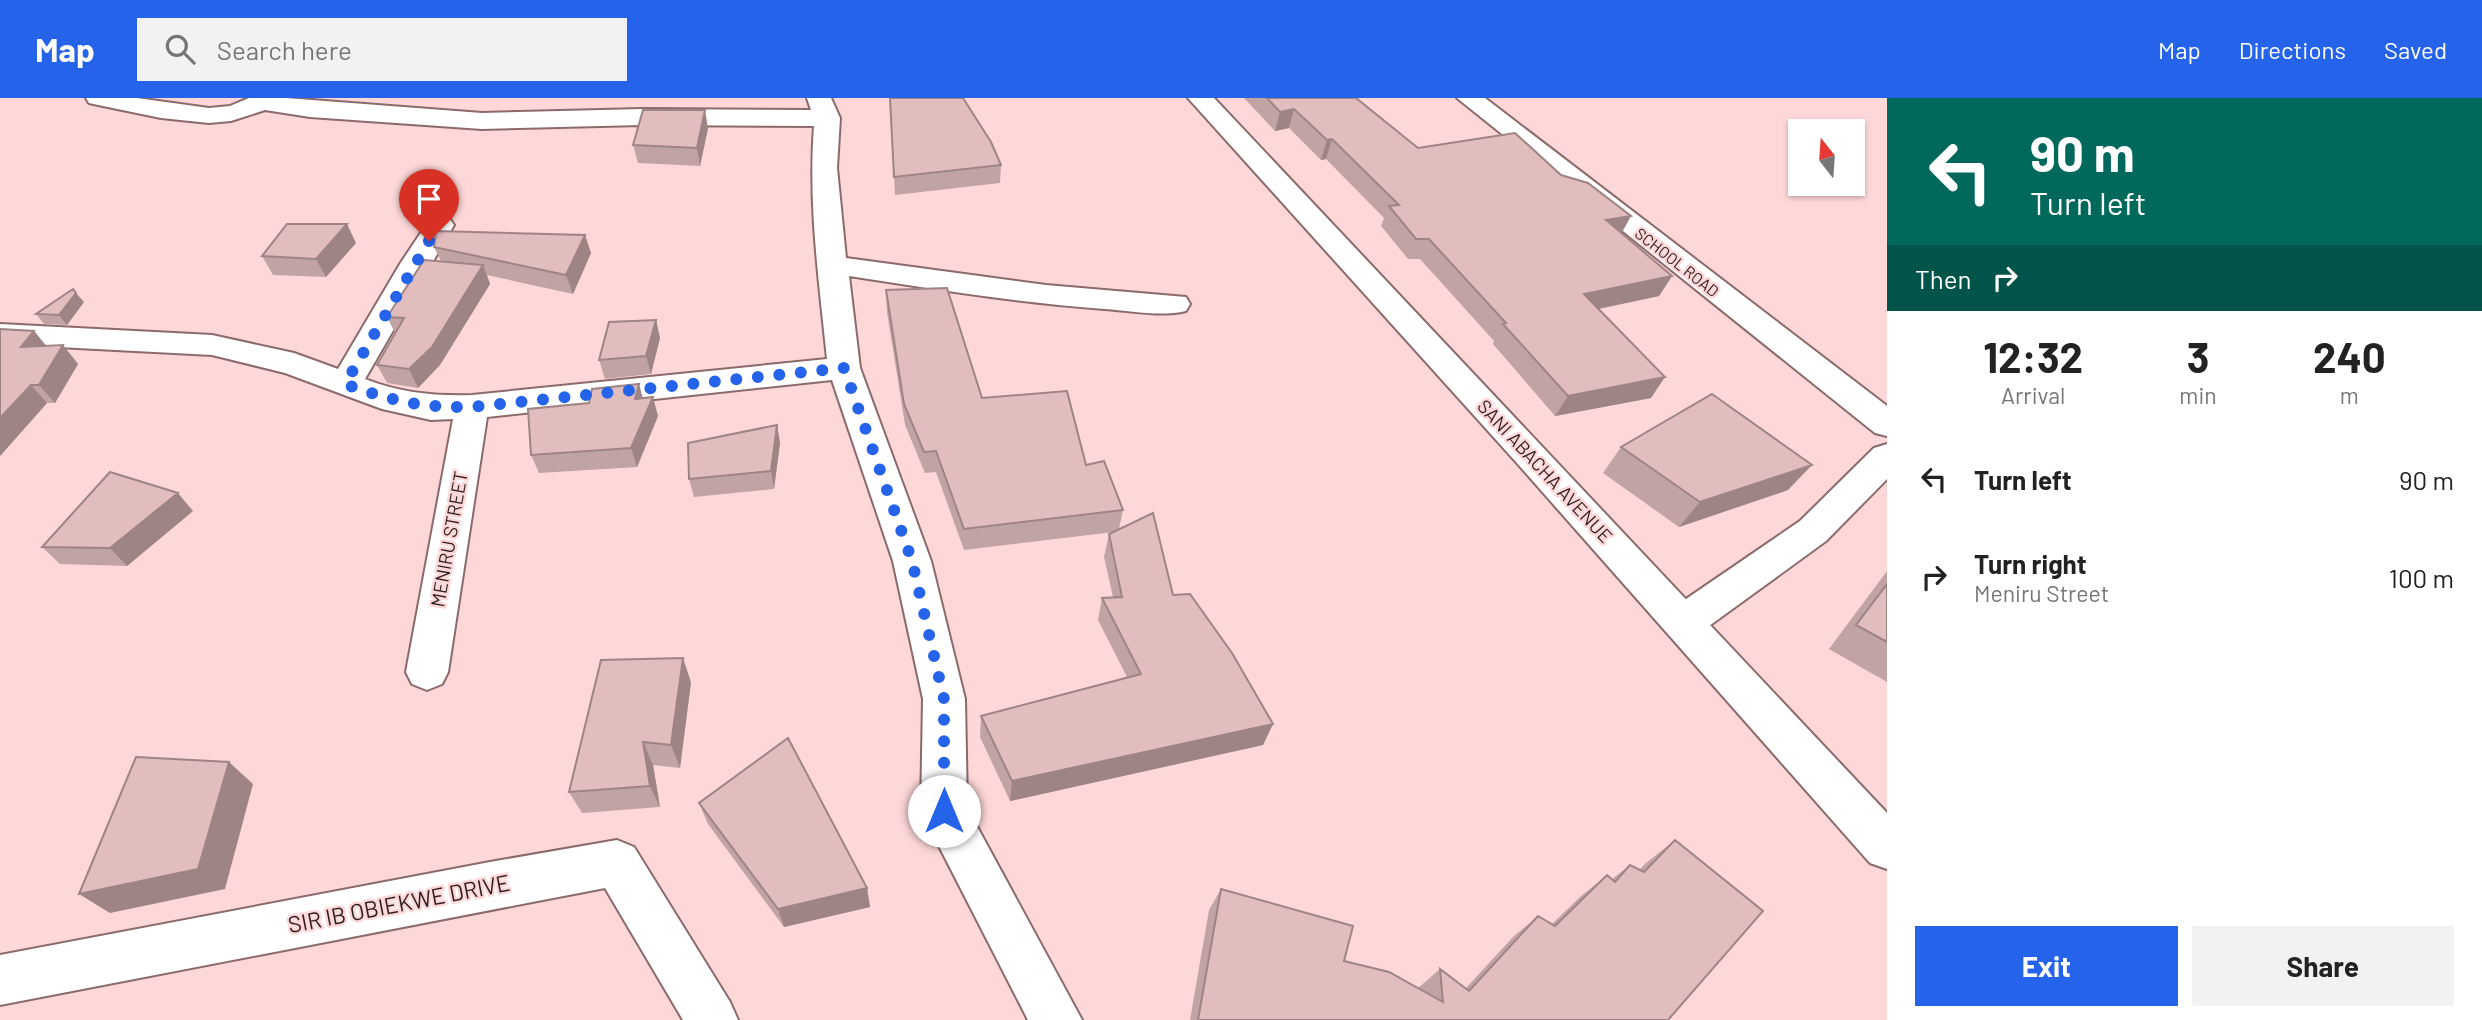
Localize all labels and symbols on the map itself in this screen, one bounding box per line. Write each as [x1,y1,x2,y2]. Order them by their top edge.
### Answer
north arrow [1788,119,1866,196]
pin [399,169,459,241]
street label: SCHOOL ROAD [1632,223,1723,300]
street label: SANI ABACHA AVENUE [1473,394,1618,547]
street label: MENIRU STREET [425,469,472,609]
position arrow [907,774,981,848]
street label: SIR IB OBIEKWE DRIVE [285,868,512,938]

